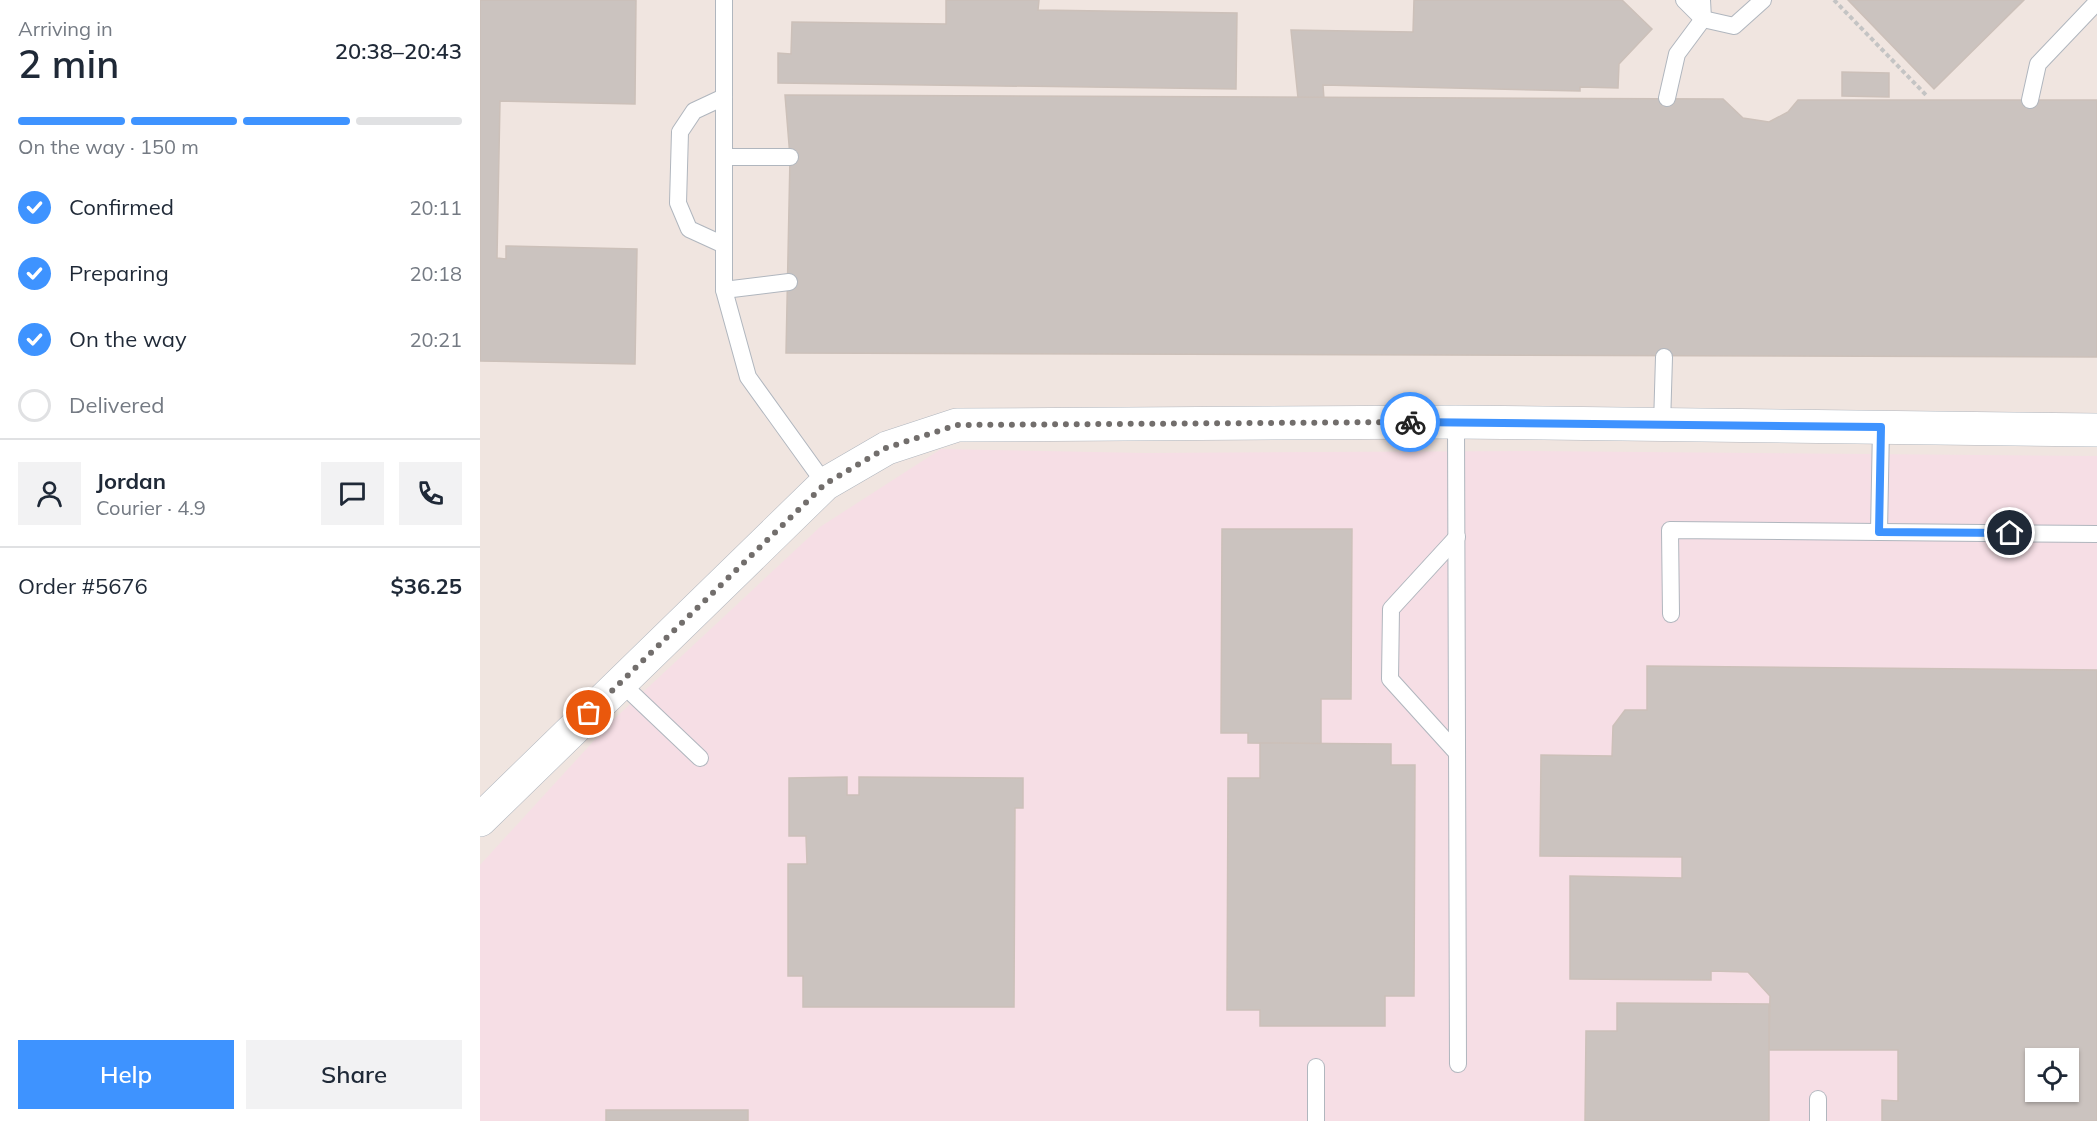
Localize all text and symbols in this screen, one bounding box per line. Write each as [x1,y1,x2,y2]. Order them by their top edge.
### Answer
text: Arriving in [18,16,113,41]
text: 20:38–20:43 [335,37,462,65]
text: 2 min [18,39,119,88]
text: On the way · 150 m [18,134,199,159]
icon: check [18,191,51,224]
text: Confirmed [69,193,174,221]
text: 20:11 [409,195,462,220]
icon: check [18,257,51,290]
text: Preparing [69,259,169,287]
text: 20:18 [409,261,462,286]
icon: check [18,323,51,356]
text: On the way [69,325,187,353]
text: 20:21 [409,327,462,352]
text: Delivered [69,391,164,419]
courier [1380,392,1440,452]
icon: bike [1394,406,1427,439]
button: person [18,462,81,525]
button: chat [321,462,384,525]
button: phone [399,462,462,525]
text: Jordan [96,467,166,495]
text: Courier · 4.9 [96,495,206,520]
pin [1984,507,2035,558]
icon: home [1993,516,2026,549]
text: Order #5676 [18,572,148,600]
text: $36.25 [391,572,462,600]
pin [563,687,614,738]
icon: bag [572,696,605,729]
button: Help [18,1040,234,1109]
button: Share [246,1040,462,1109]
map controls [2025,1048,2079,1102]
button: locate [2025,1048,2079,1102]

